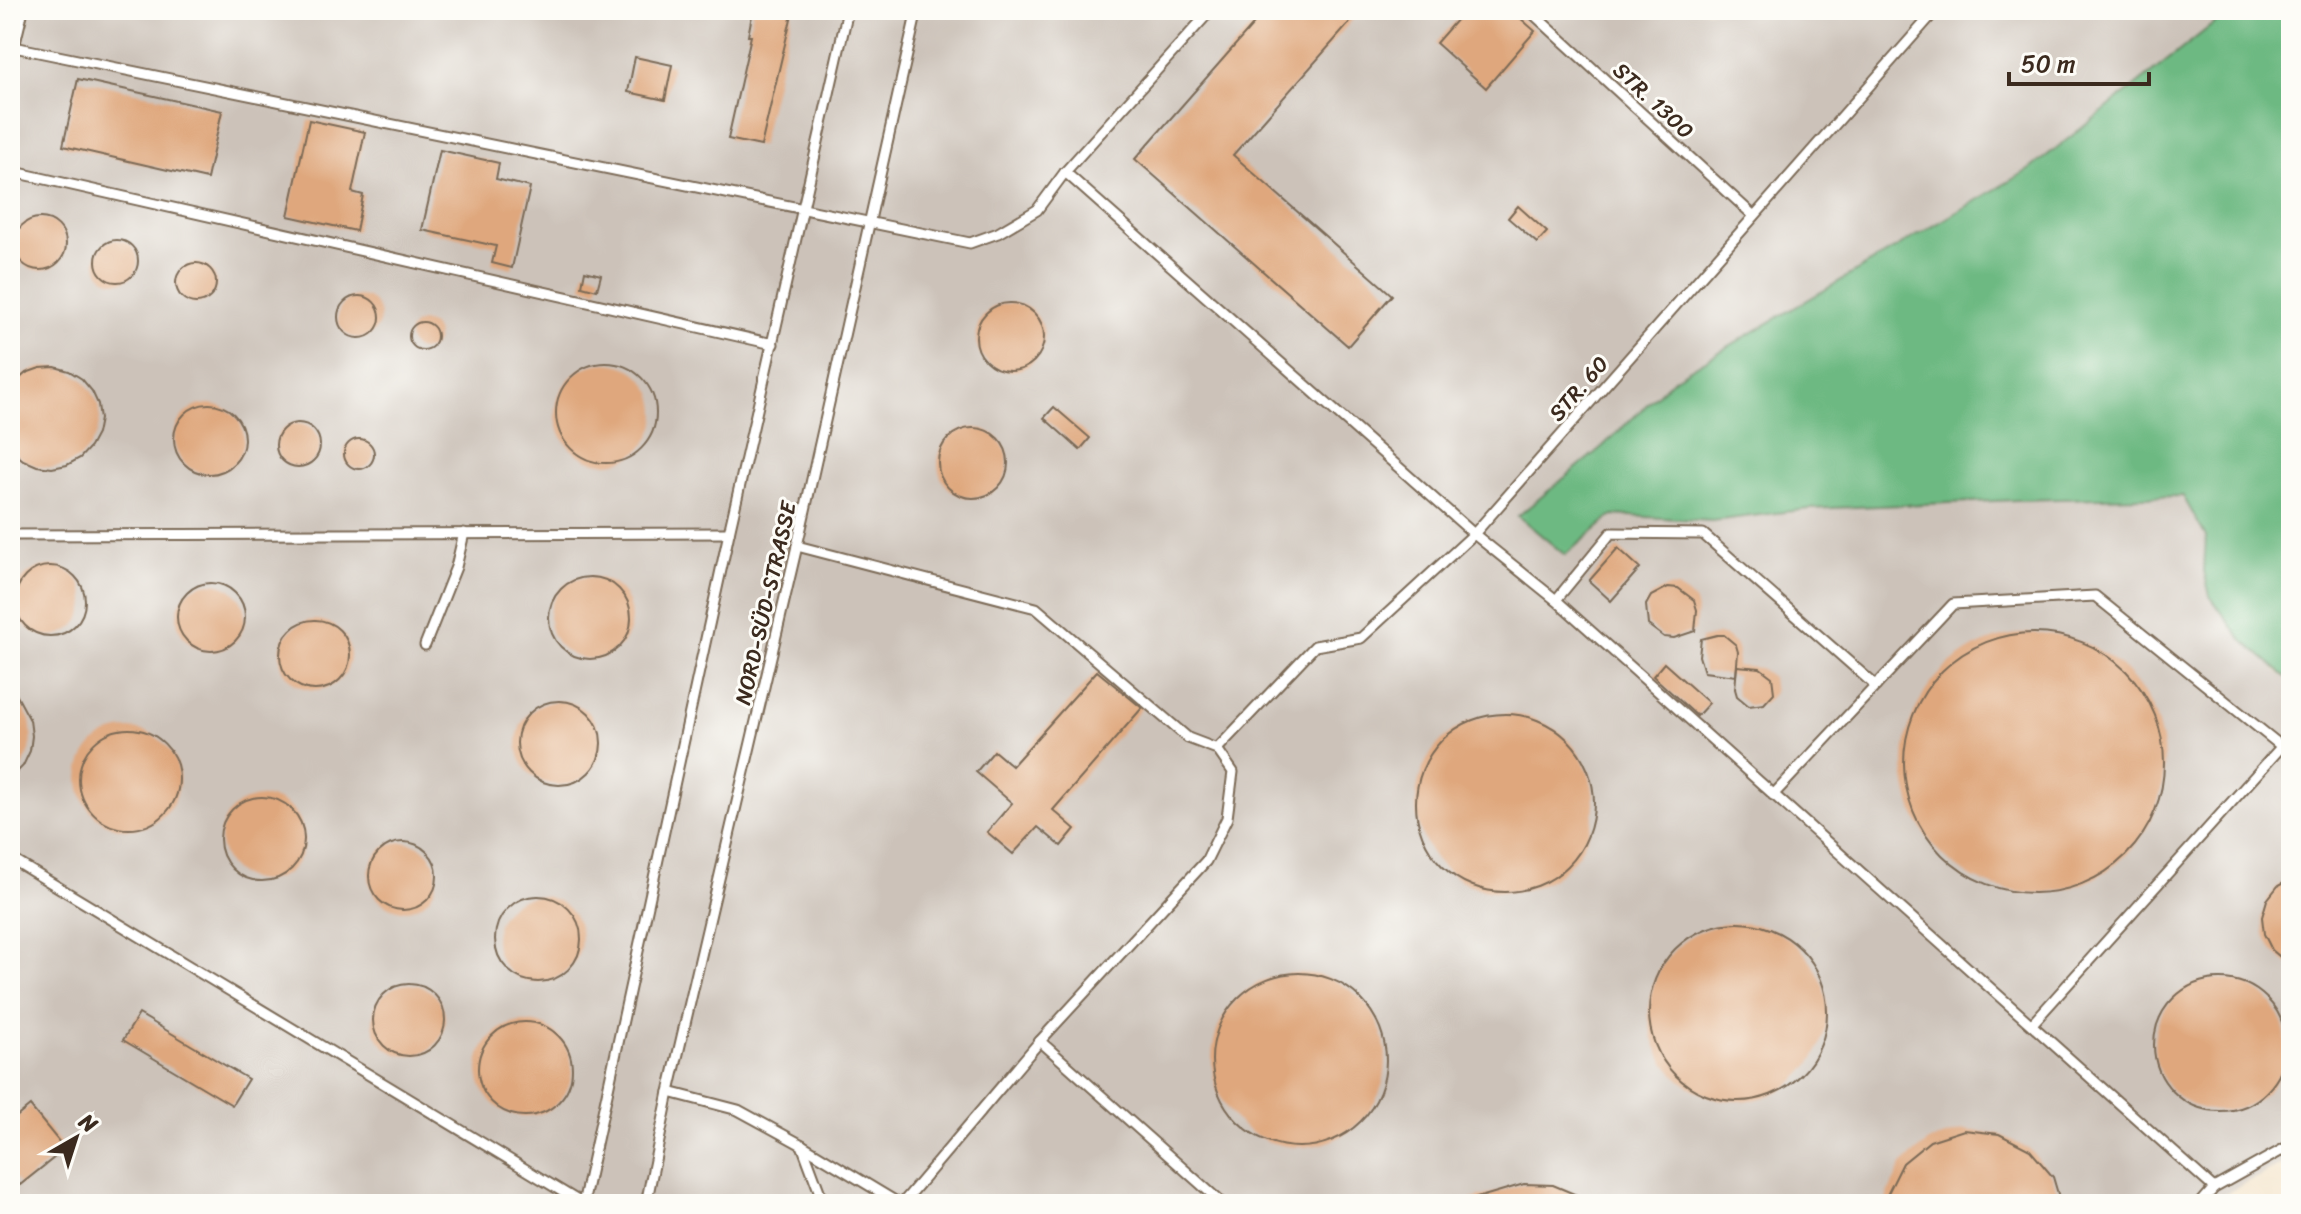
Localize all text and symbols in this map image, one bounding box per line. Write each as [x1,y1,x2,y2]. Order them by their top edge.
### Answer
scale bar [2009,36,2149,86]
text: 50 m [2021,43,2076,85]
street label: STR. 1300 [1604,52,1704,149]
street label: STR. 60 [1538,346,1618,430]
street label: NORD-SÜD-STRASSE [723,496,808,709]
north arrow [36,1098,116,1178]
text: N [69,1102,107,1143]

